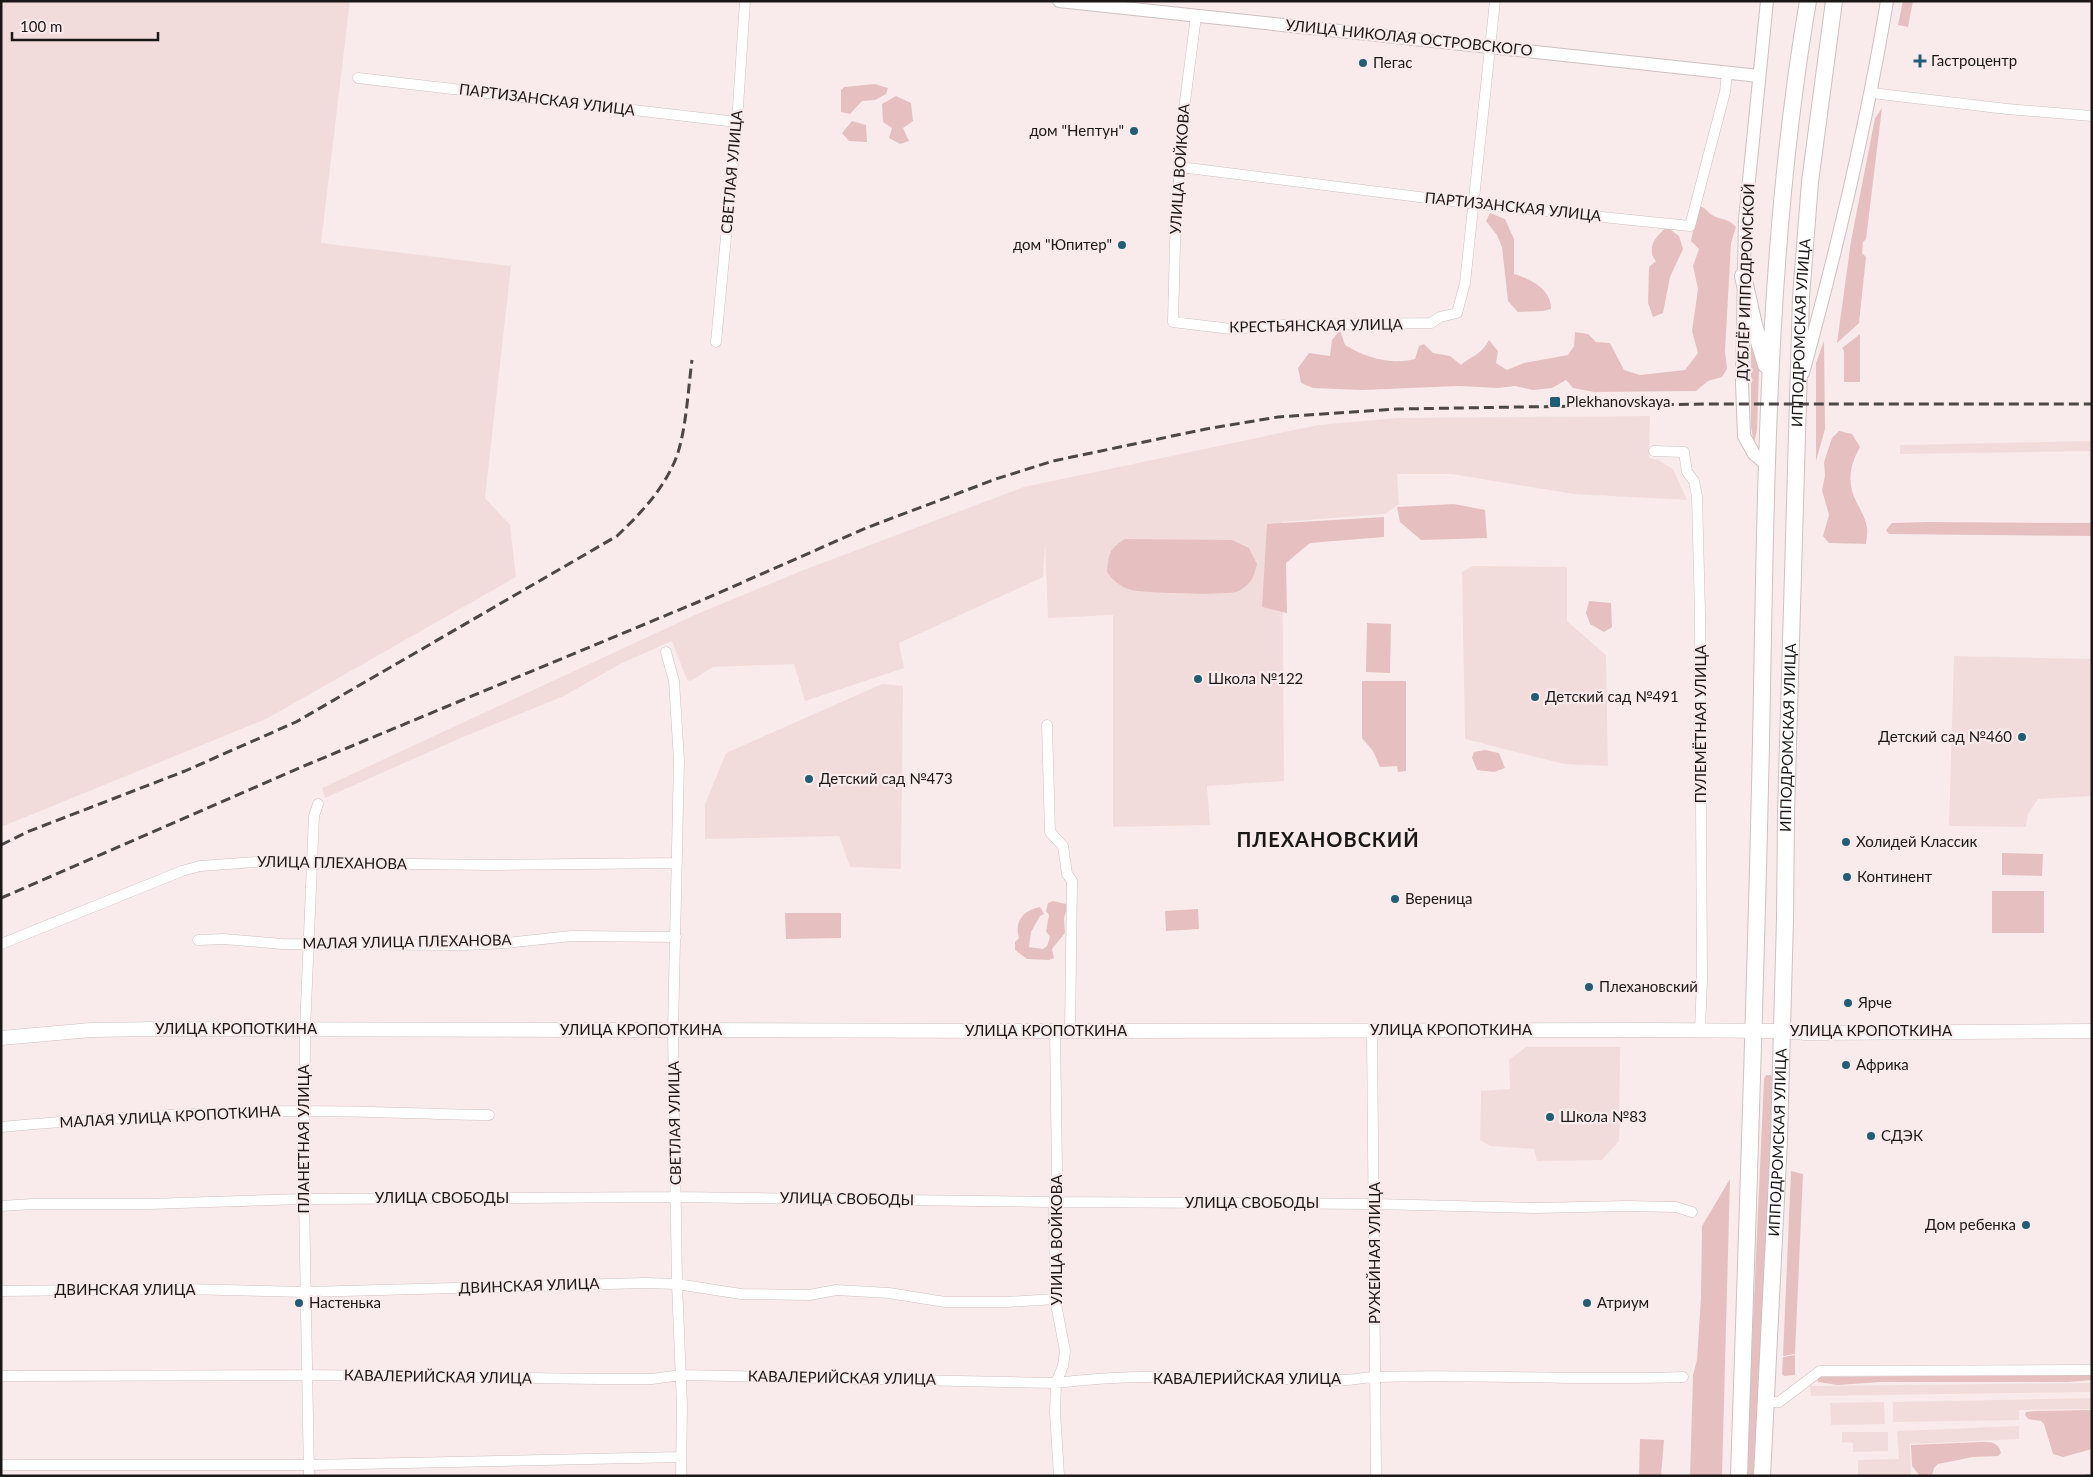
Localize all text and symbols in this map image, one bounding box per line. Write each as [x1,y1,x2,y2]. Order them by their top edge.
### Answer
scale bar [12,10,159,42]
street label: УЛИЦА НИКОЛАЯ ОСТРОВСКОГО [1285,15,1533,59]
text: 100 m [20,17,62,35]
place label: Гастроцентр [1931,51,2017,69]
place label: Пегас [1373,53,1412,71]
marker: Гастроцентр [1913,54,1927,68]
marker: Пегас [1357,57,1369,69]
street label: ПАРТИЗАНСКАЯ УЛИЦА [458,79,637,119]
street label: УЛИЦА ВОЙКОВА [1165,102,1193,235]
street label: СВЕТЛАЯ УЛИЦА [717,108,745,234]
place label: дом "Нептун" [1029,121,1124,139]
marker: дом "Нептун" [1128,125,1140,137]
street label: ДУБЛЁР ИППОДРОМСКОЙ [1733,183,1757,381]
street label: ПАРТИЗАНСКАЯ УЛИЦА [1424,188,1603,224]
place label: дом "Юпитер" [1013,235,1112,253]
street label: ИППОДРОМСКАЯ УЛИЦА [1787,237,1814,427]
marker: дом "Юпитер" [1116,239,1128,251]
street label: КРЕСТЬЯНСКАЯ УЛИЦА [1229,314,1404,336]
place label: Plekhanovskaya [1566,392,1671,410]
marker: Plekhanovskaya [1548,395,1562,409]
street label: ИППОДРОМСКАЯ УЛИЦА [1776,642,1799,832]
street label: ПУЛЕМЁТНАЯ УЛИЦА [1691,644,1709,803]
place label: Школа №122 [1208,669,1303,687]
marker: Школа №122 [1192,673,1204,685]
place label: Детский сад №491 [1545,687,1679,705]
marker: Детский сад №491 [1529,691,1541,703]
place label: Детский сад №460 [1878,727,2012,745]
marker: Детский сад №460 [2016,731,2028,743]
place label: Детский сад №473 [819,769,953,787]
marker: Детский сад №473 [803,773,815,785]
district label: ПЛЕХАНОВСКИЙ [1236,827,1420,851]
place label: Холидей Классик [1856,832,1977,850]
marker: Холидей Классик [1840,836,1852,848]
street label: УЛИЦА ПЛЕХАНОВА [257,852,408,872]
place label: Континент [1857,867,1932,885]
marker: Континент [1841,871,1853,883]
place label: Вереница [1405,889,1472,907]
marker: Вереница [1389,893,1401,905]
street label: МАЛАЯ УЛИЦА ПЛЕХАНОВА [302,930,513,952]
place label: Плехановский [1599,977,1698,995]
marker: Плехановский [1583,981,1595,993]
place label: Ярче [1857,993,1892,1011]
marker: Ярче [1842,997,1854,1009]
street label: УЛИЦА КРОПОТКИНА [155,1019,318,1037]
street label: УЛИЦА КРОПОТКИНА [560,1020,723,1038]
street label: УЛИЦА КРОПОТКИНА [1370,1020,1533,1038]
street label: УЛИЦА КРОПОТКИНА [965,1021,1128,1039]
street label: УЛИЦА КРОПОТКИНА [1790,1021,1953,1039]
street label: ИППОДРОМСКАЯ УЛИЦА [1764,1047,1789,1237]
place label: Африка [1856,1055,1909,1073]
marker: Африка [1840,1059,1852,1071]
street label: СВЕТЛАЯ УЛИЦА [664,1060,684,1185]
street label: ПЛАНЕТНАЯ УЛИЦА [294,1064,312,1214]
street label: МАЛАЯ УЛИЦА КРОПОТКИНА [59,1101,282,1131]
place label: Школа №83 [1560,1107,1647,1125]
marker: Школа №83 [1544,1111,1556,1123]
place label: СДЭК [1881,1126,1923,1144]
marker: СДЭК [1865,1130,1877,1142]
street label: УЛИЦА ВОЙКОВА [1047,1174,1065,1305]
street label: РУЖЕЙНАЯ УЛИЦА [1365,1181,1383,1324]
street label: УЛИЦА СВОБОДЫ [375,1188,509,1206]
street label: УЛИЦА СВОБОДЫ [780,1188,914,1208]
street label: УЛИЦА СВОБОДЫ [1185,1193,1319,1211]
place label: Дом ребенка [1925,1215,2016,1233]
marker: Дом ребенка [2020,1219,2032,1231]
street label: ДВИНСКАЯ УЛИЦА [458,1274,601,1296]
street label: ДВИНСКАЯ УЛИЦА [54,1280,196,1298]
place label: Настенька [309,1293,381,1311]
place label: Атриум [1597,1293,1649,1311]
marker: Настенька [293,1297,305,1309]
marker: Атриум [1581,1297,1593,1309]
street label: КАВАЛЕРИЙСКАЯ УЛИЦА [344,1365,533,1387]
street label: КАВАЛЕРИЙСКАЯ УЛИЦА [748,1366,937,1388]
street label: КАВАЛЕРИЙСКАЯ УЛИЦА [1153,1369,1342,1387]

